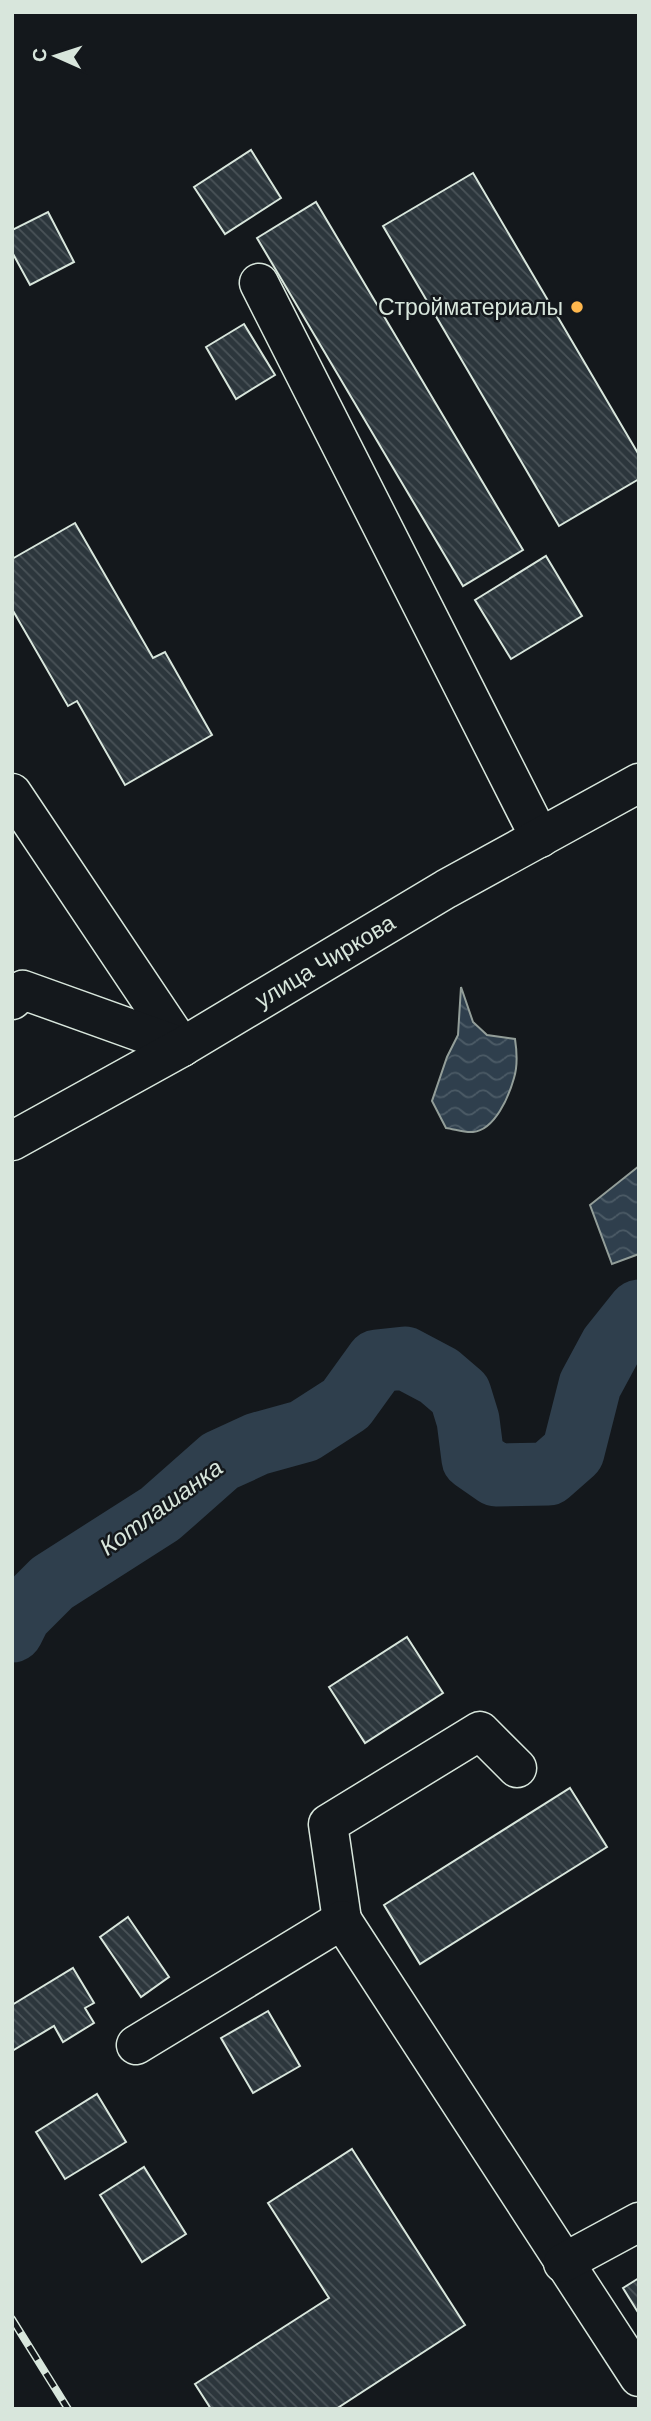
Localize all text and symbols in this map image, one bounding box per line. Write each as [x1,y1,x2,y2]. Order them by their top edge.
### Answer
north arrow [21,21,91,91]
text: С [29,47,50,63]
place label: Стройматериалы [378,294,563,320]
marker: Стройматериалы [569,299,585,315]
street label: улица Чиркова [250,909,400,1013]
water label: Котлашанка [94,1453,228,1561]

